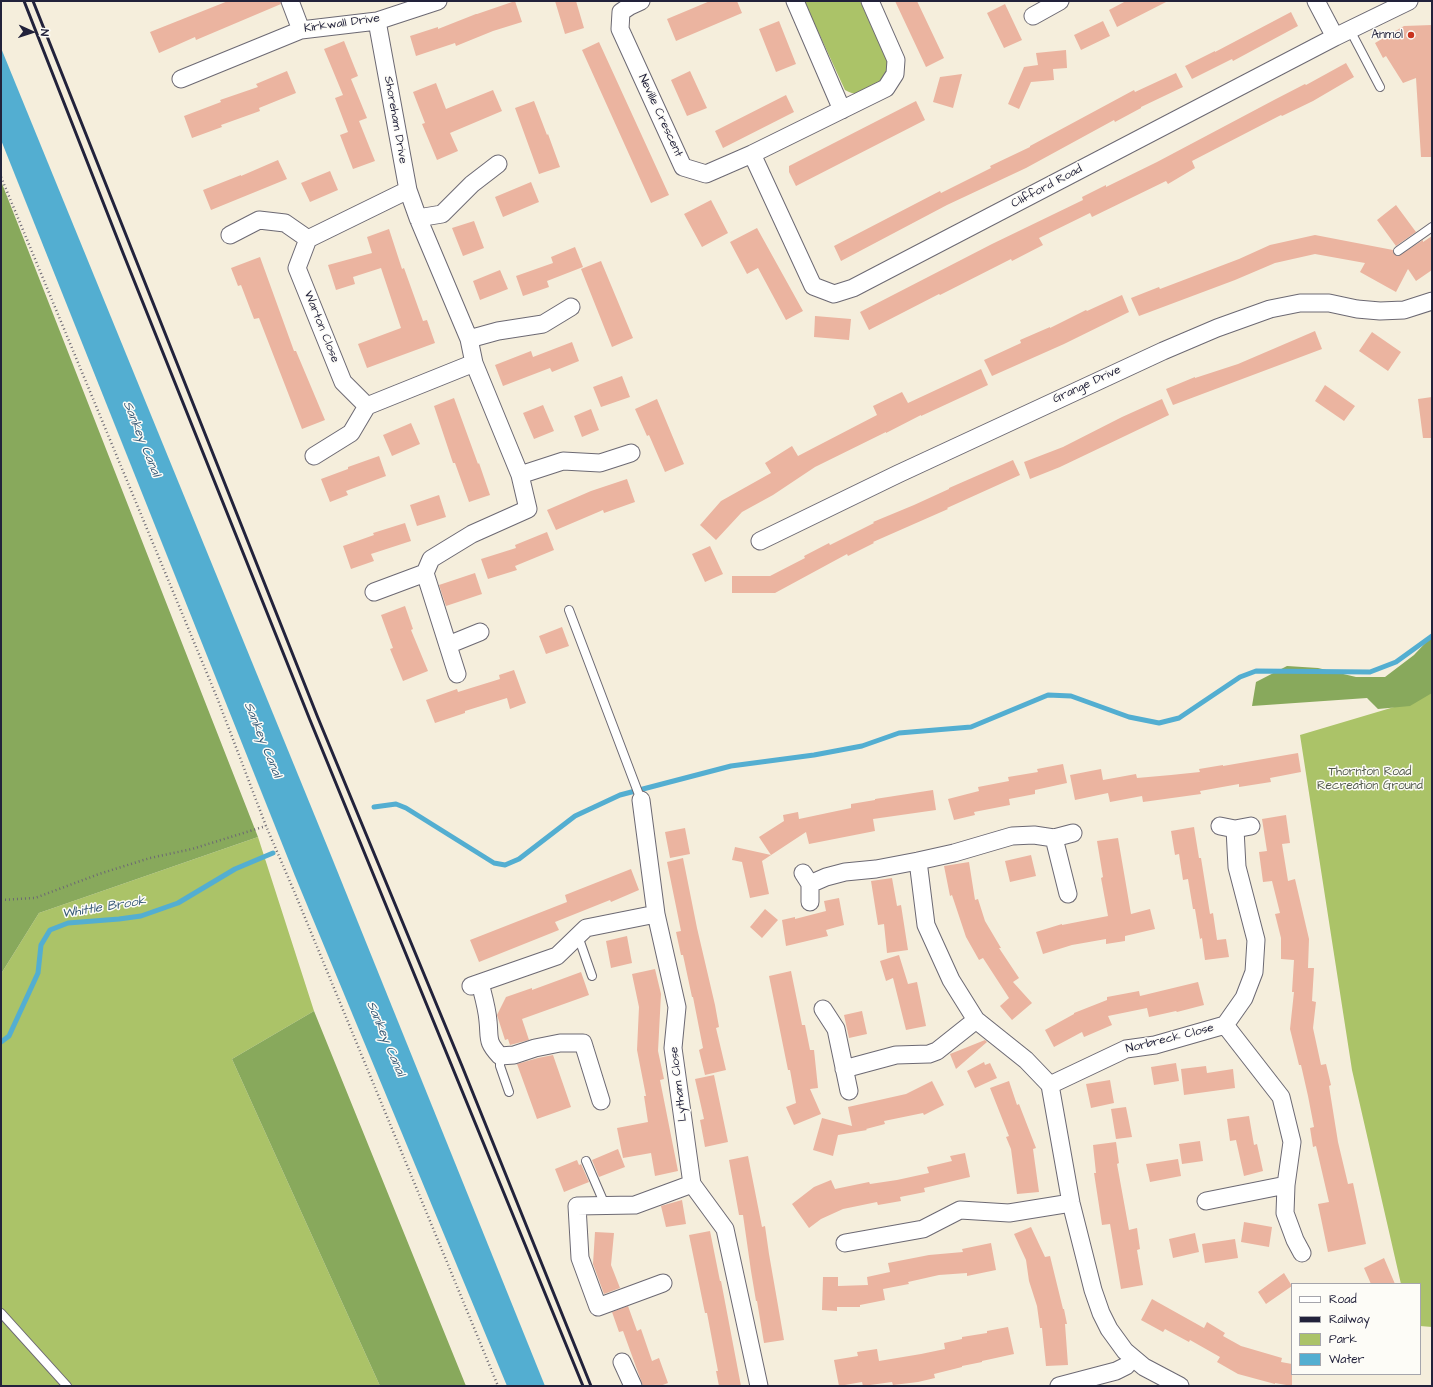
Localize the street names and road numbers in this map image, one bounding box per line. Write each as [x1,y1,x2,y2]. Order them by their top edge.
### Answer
street label: Kirkwall Drive [303,12,381,36]
street label: Neville Crescent [635,72,685,160]
street label: Shoreham Drive [380,75,410,165]
street label: Clifford Road [1009,162,1085,212]
street label: Warton Close [300,289,342,365]
street label: Grange Drive [1051,363,1123,407]
street label: Norbreck Close [1125,1021,1215,1057]
street label: Lytham Close [667,1046,691,1122]

